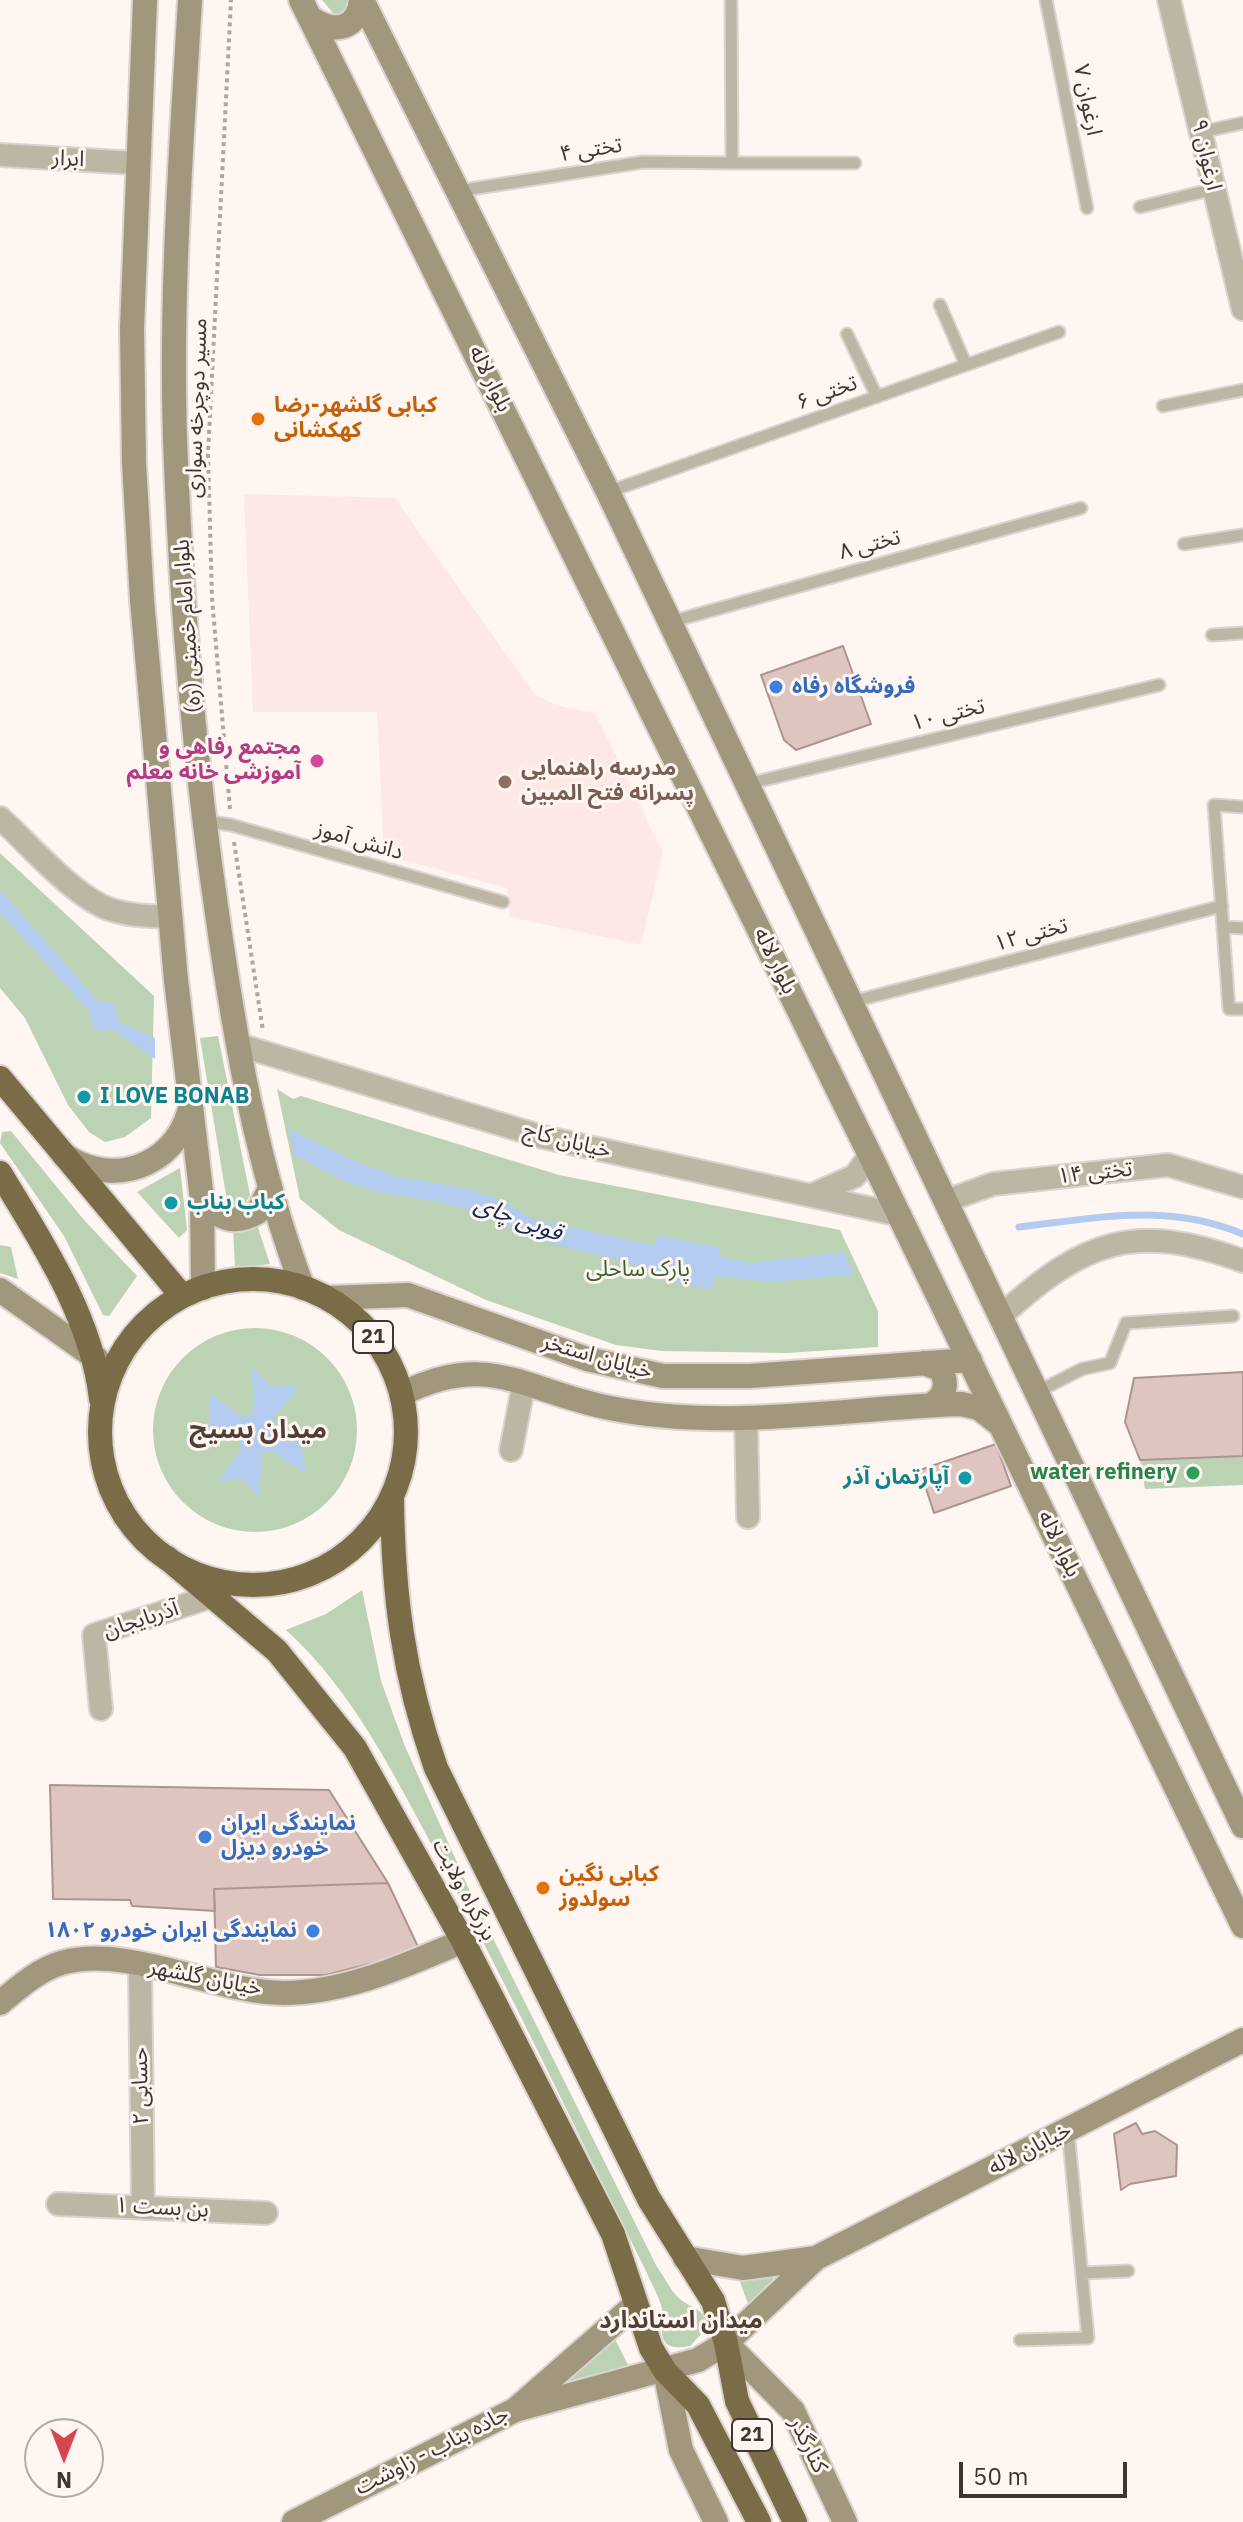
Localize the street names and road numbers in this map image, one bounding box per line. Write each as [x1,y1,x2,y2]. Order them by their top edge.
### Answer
street label: ارغوان ۷ [1067,62,1107,138]
street label: ارغوان ۹ [1185,117,1227,193]
street label: تختی ۴ [558,132,624,168]
street label: ابرار [51,145,85,173]
street label: مسیر دوچرخه سواری [181,318,213,498]
street label: بلوار لاله [463,341,517,417]
street label: تختی ۶ [793,370,861,416]
street label: تختی ۸ [836,524,904,566]
street label: بلوار امام خمینی (ره) [169,538,207,714]
street label: تختی ۱۰ [908,693,988,737]
street label: دانش آموز [312,816,406,866]
street label: تختی ۱۲ [991,912,1071,958]
street label: بلوار لاله [748,923,802,999]
street label: خیابان کاج [520,1117,614,1165]
street label: تختی ۱۴ [1056,1156,1134,1190]
road number: 21 [353,1321,393,1353]
street label: خیابان استخر [539,1329,655,1385]
street label: بلوار لاله [1032,1506,1086,1582]
street label: آذربایجان [100,1595,182,1645]
street label: بزرگراه ولایت [426,1835,502,1945]
street label: خیابان گلشهر [146,1954,264,2002]
street label: حسابی ۲ [127,2047,155,2125]
street label: خیابان لاله [984,2117,1076,2181]
street label: بن بست ۱ [115,2192,209,2224]
street label: جاده بناب - زاوشت [351,2401,513,2501]
street label: کنارگذر [783,2413,833,2477]
road number: 21 [732,2419,772,2451]

